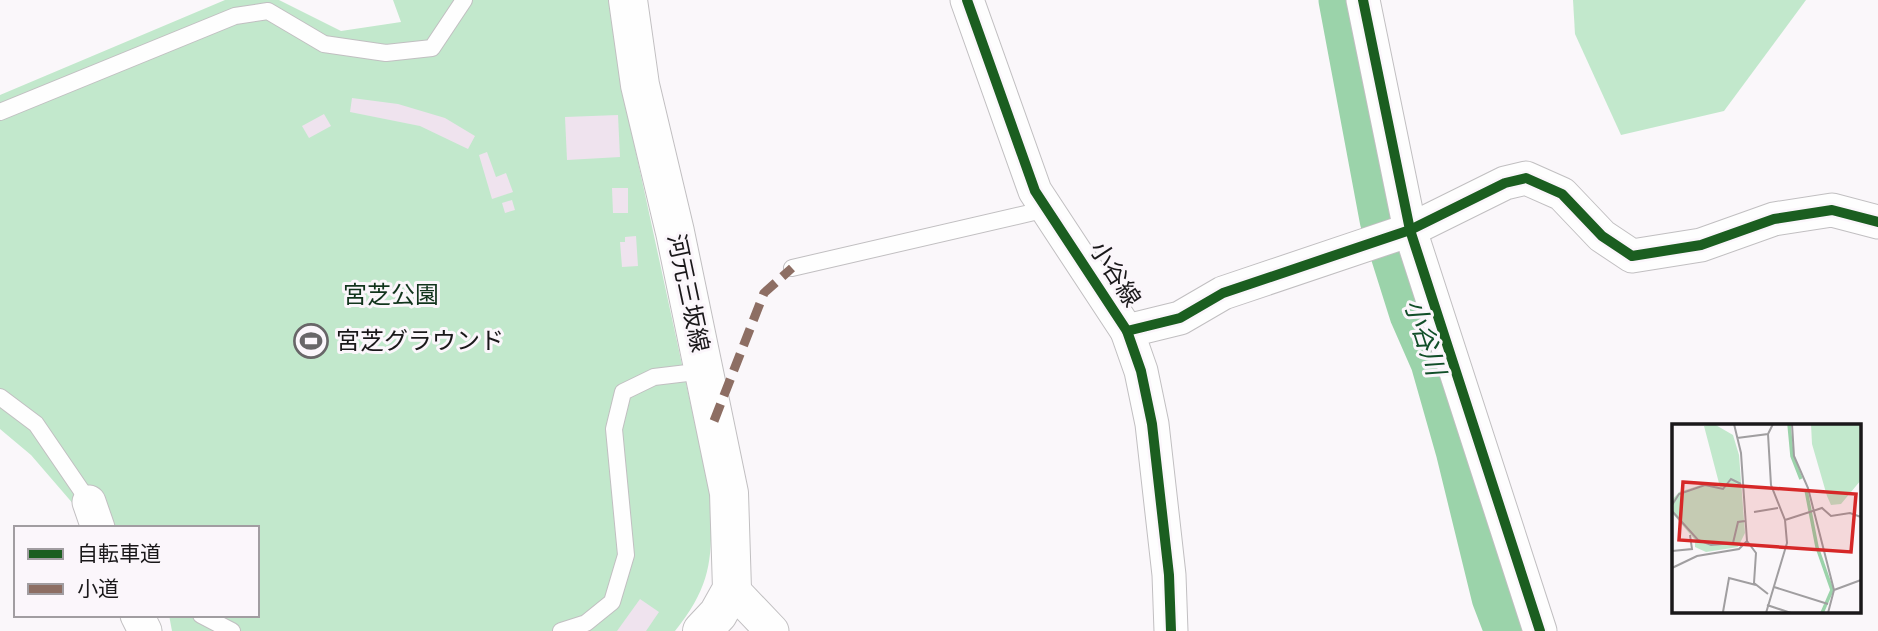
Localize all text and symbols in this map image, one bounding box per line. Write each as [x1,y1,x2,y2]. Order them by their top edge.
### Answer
street label: 河元三坂線 [662,231,714,355]
street label: 小谷線 [1084,236,1146,312]
park label: 宮芝公園 [343,281,439,309]
water label: 小谷川 [1398,295,1452,382]
sports icon: 宮芝グラウンド [292,322,330,360]
place label: 宮芝グラウンド [336,327,504,355]
inset map [1672,424,1860,614]
legend [14,526,259,617]
text: 自転車道 [77,541,161,567]
text: 小道 [77,576,119,602]

